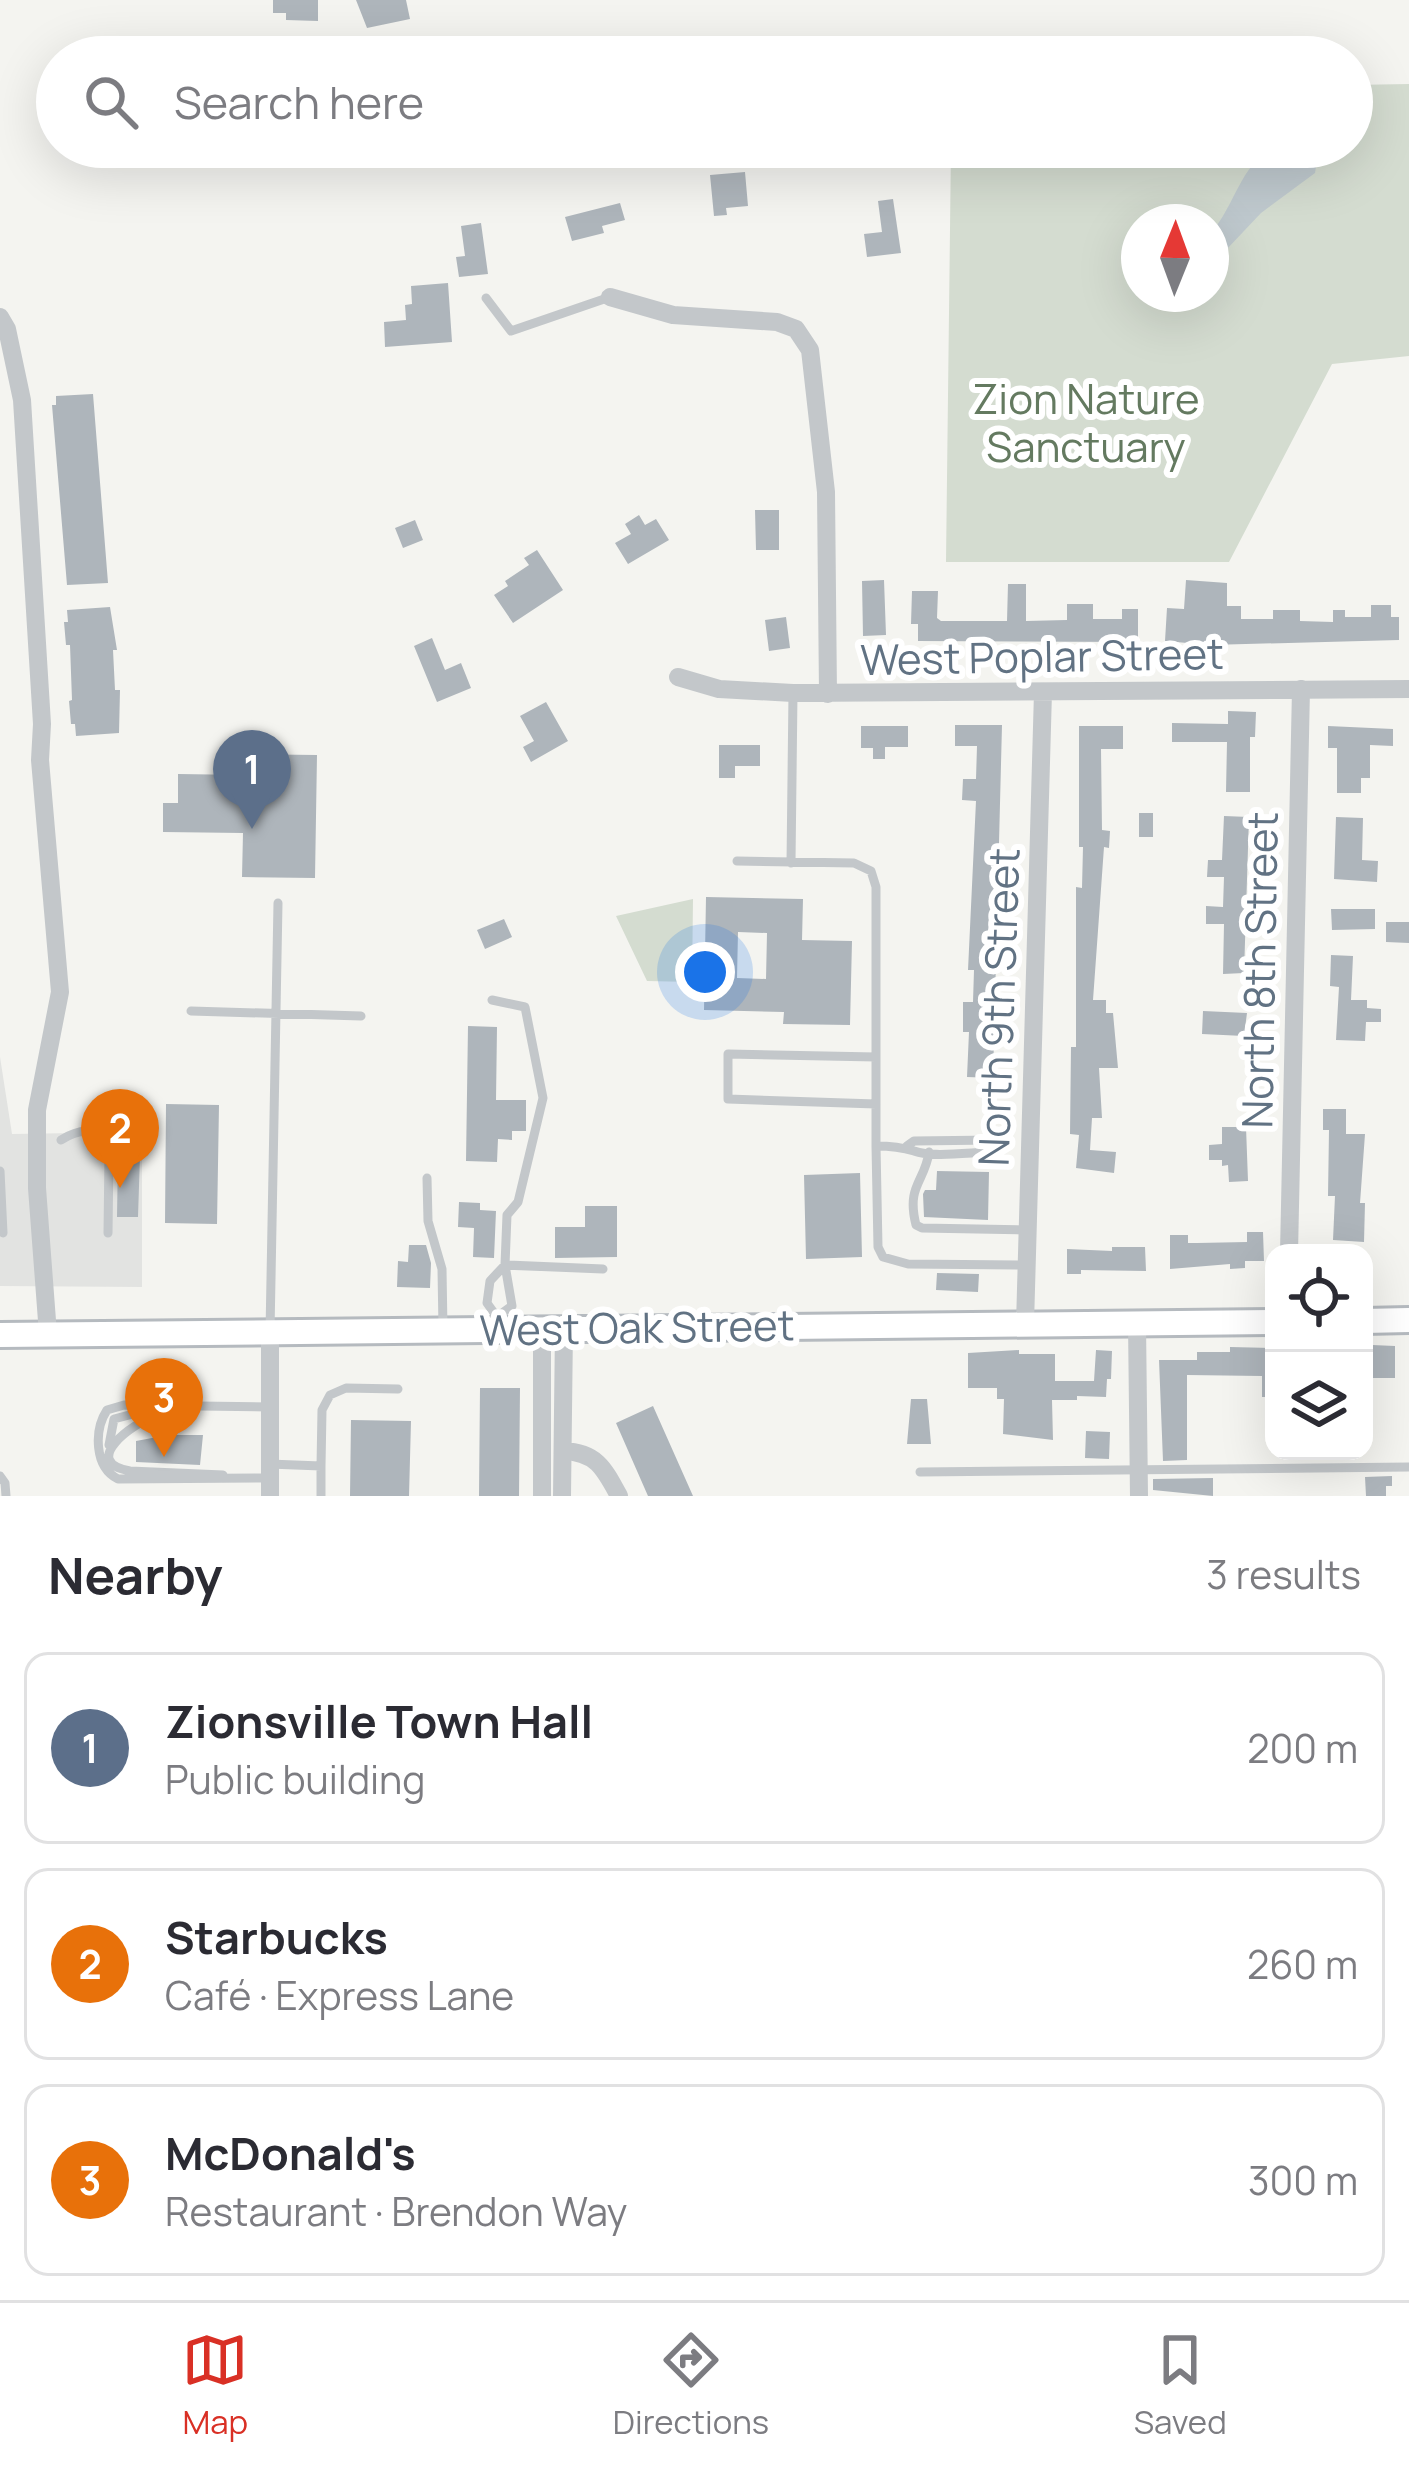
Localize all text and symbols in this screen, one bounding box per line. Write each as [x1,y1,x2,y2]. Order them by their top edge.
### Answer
search box [36,36,1373,168]
icon: search [78,69,144,135]
text: Search here [174,71,424,133]
north arrow [1121,204,1229,312]
park label: Zion Nature Sanctuary [973,369,1199,475]
street label: West Poplar Street [860,624,1224,688]
pin: 1 [213,730,291,829]
street label: North 8th Street [1227,811,1291,1129]
street label: North 9th Street [963,847,1033,1167]
your location [675,942,735,1002]
pin: 2 [81,1089,159,1188]
map controls [1265,1244,1373,1460]
button: locate [1265,1244,1373,1352]
street label: West Oak Street [479,1295,795,1359]
button: layers [1265,1352,1373,1460]
pin: 3 [125,1358,203,1457]
text: Nearby [48,1540,223,1609]
text: 3 results [1206,1547,1361,1601]
text: Zionsville Town Hall [165,1690,593,1752]
text: 1 [81,1721,99,1775]
text: 200 m [1247,1721,1358,1775]
text: Public building [165,1752,425,1806]
text: Starbucks [165,1906,388,1968]
text: 2 [78,1937,102,1991]
text: 260 m [1247,1937,1358,1991]
text: Café · Express Lane [165,1968,514,2022]
text: McDonald's [165,2122,416,2184]
text: 3 [79,2153,101,2207]
text: 300 m [1248,2153,1358,2207]
text: Restaurant · Brendon Way [165,2184,627,2238]
tab: Map [182,2327,248,2444]
tab: Directions [613,2327,769,2444]
tab: Saved [1134,2327,1227,2444]

